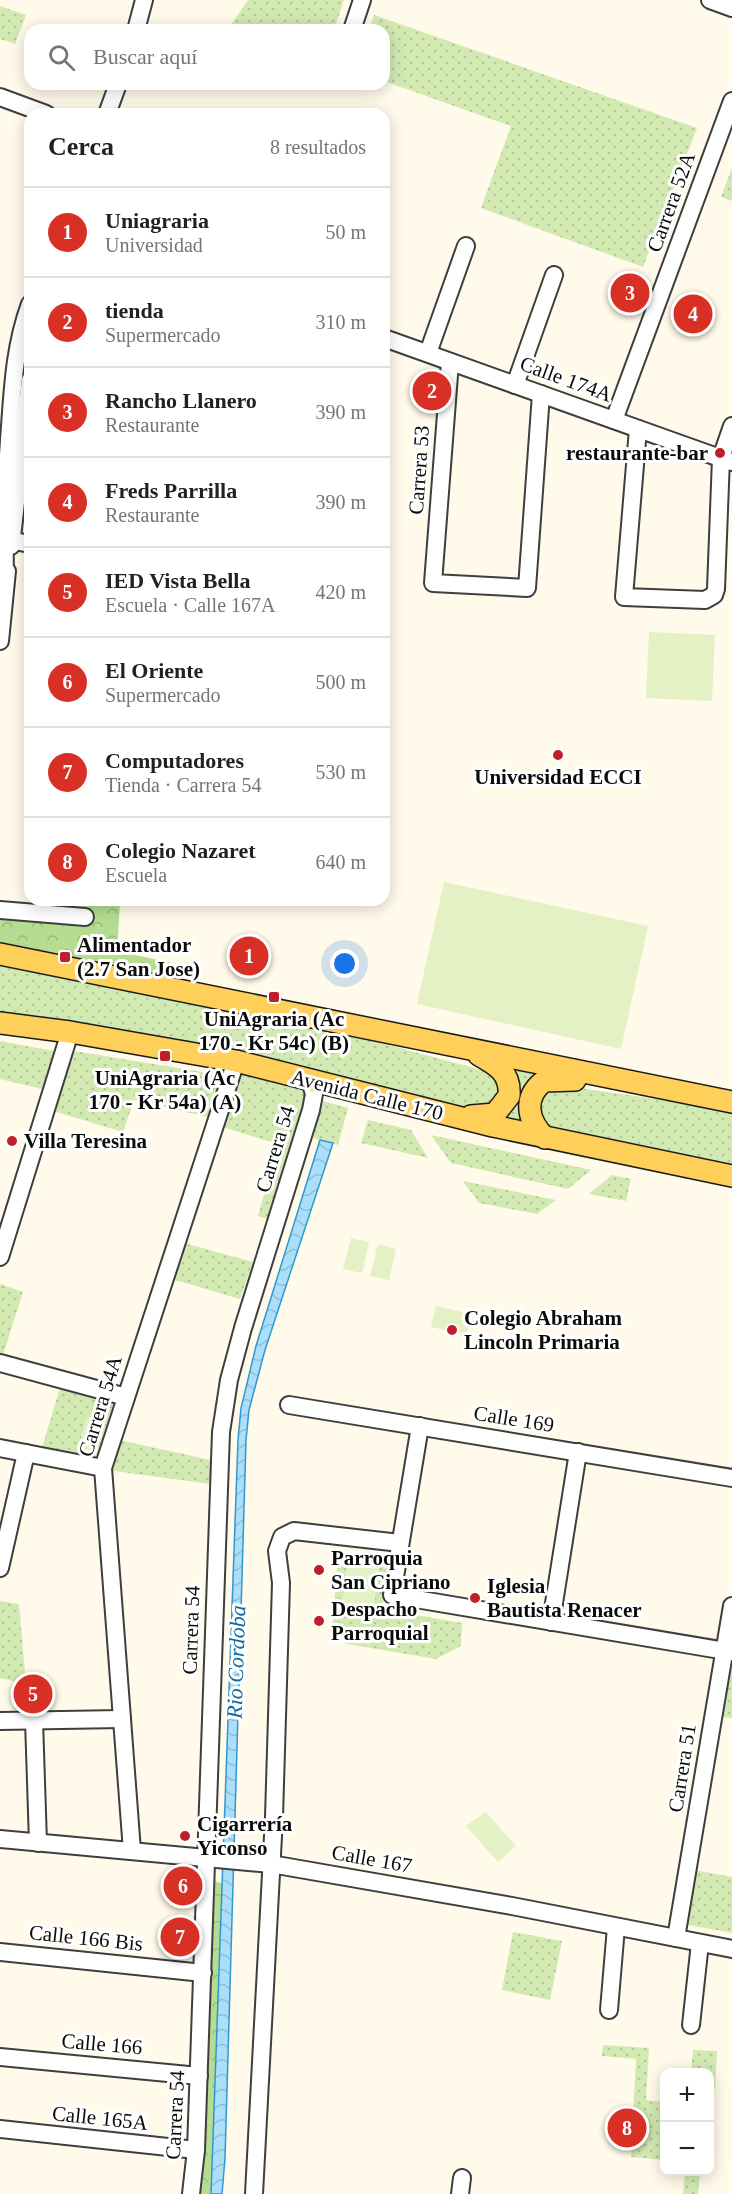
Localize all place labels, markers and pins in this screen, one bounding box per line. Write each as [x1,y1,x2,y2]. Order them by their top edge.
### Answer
pin: 3 [610,270,650,316]
pin: 4 [674,292,712,336]
pin: 2 [412,368,452,414]
place label: restaurante-bar [566,441,708,465]
marker: restaurante-bar [713,446,727,460]
marker: Universidad ECCI [551,748,565,762]
place label: Universidad ECCI [474,765,642,789]
place label: Alimentador (2.7 San Jose) [77,933,200,981]
pin: 1 [230,934,268,978]
marker: Alimentador (2.7 San Jose) [58,950,72,964]
marker: UniAgraria (Ac 170 - Kr 54c) (B) [267,990,281,1004]
place label: UniAgraria (Ac 170 - Kr 54c) (B) [199,1007,349,1055]
marker: UniAgraria (Ac 170 - Kr 54a) (A) [158,1049,172,1063]
place label: UniAgraria (Ac 170 - Kr 54a) (A) [89,1066,241,1114]
place label: Villa Teresina [24,1129,148,1153]
marker: Villa Teresina [5,1134,19,1148]
place label: Colegio Abraham Lincoln Primaria [464,1306,623,1354]
marker: Colegio Abraham Lincoln Primaria [445,1323,459,1337]
place label: Parroquia San Cipriano [331,1546,451,1594]
marker: Parroquia San Cipriano [312,1563,326,1577]
place label: Iglesia Bautista Renacer [487,1574,642,1622]
marker: Iglesia Bautista Renacer [468,1591,482,1605]
place label: Despacho Parroquial [331,1597,429,1645]
marker: Despacho Parroquial [312,1614,326,1628]
pin: 5 [14,1672,52,1716]
place label: Cigarrería Yiconso [197,1812,293,1860]
marker: Cigarrería Yiconso [178,1829,192,1843]
pin: 6 [164,1864,202,1908]
pin: 7 [160,1914,200,1960]
pin: 8 [608,2106,646,2150]

